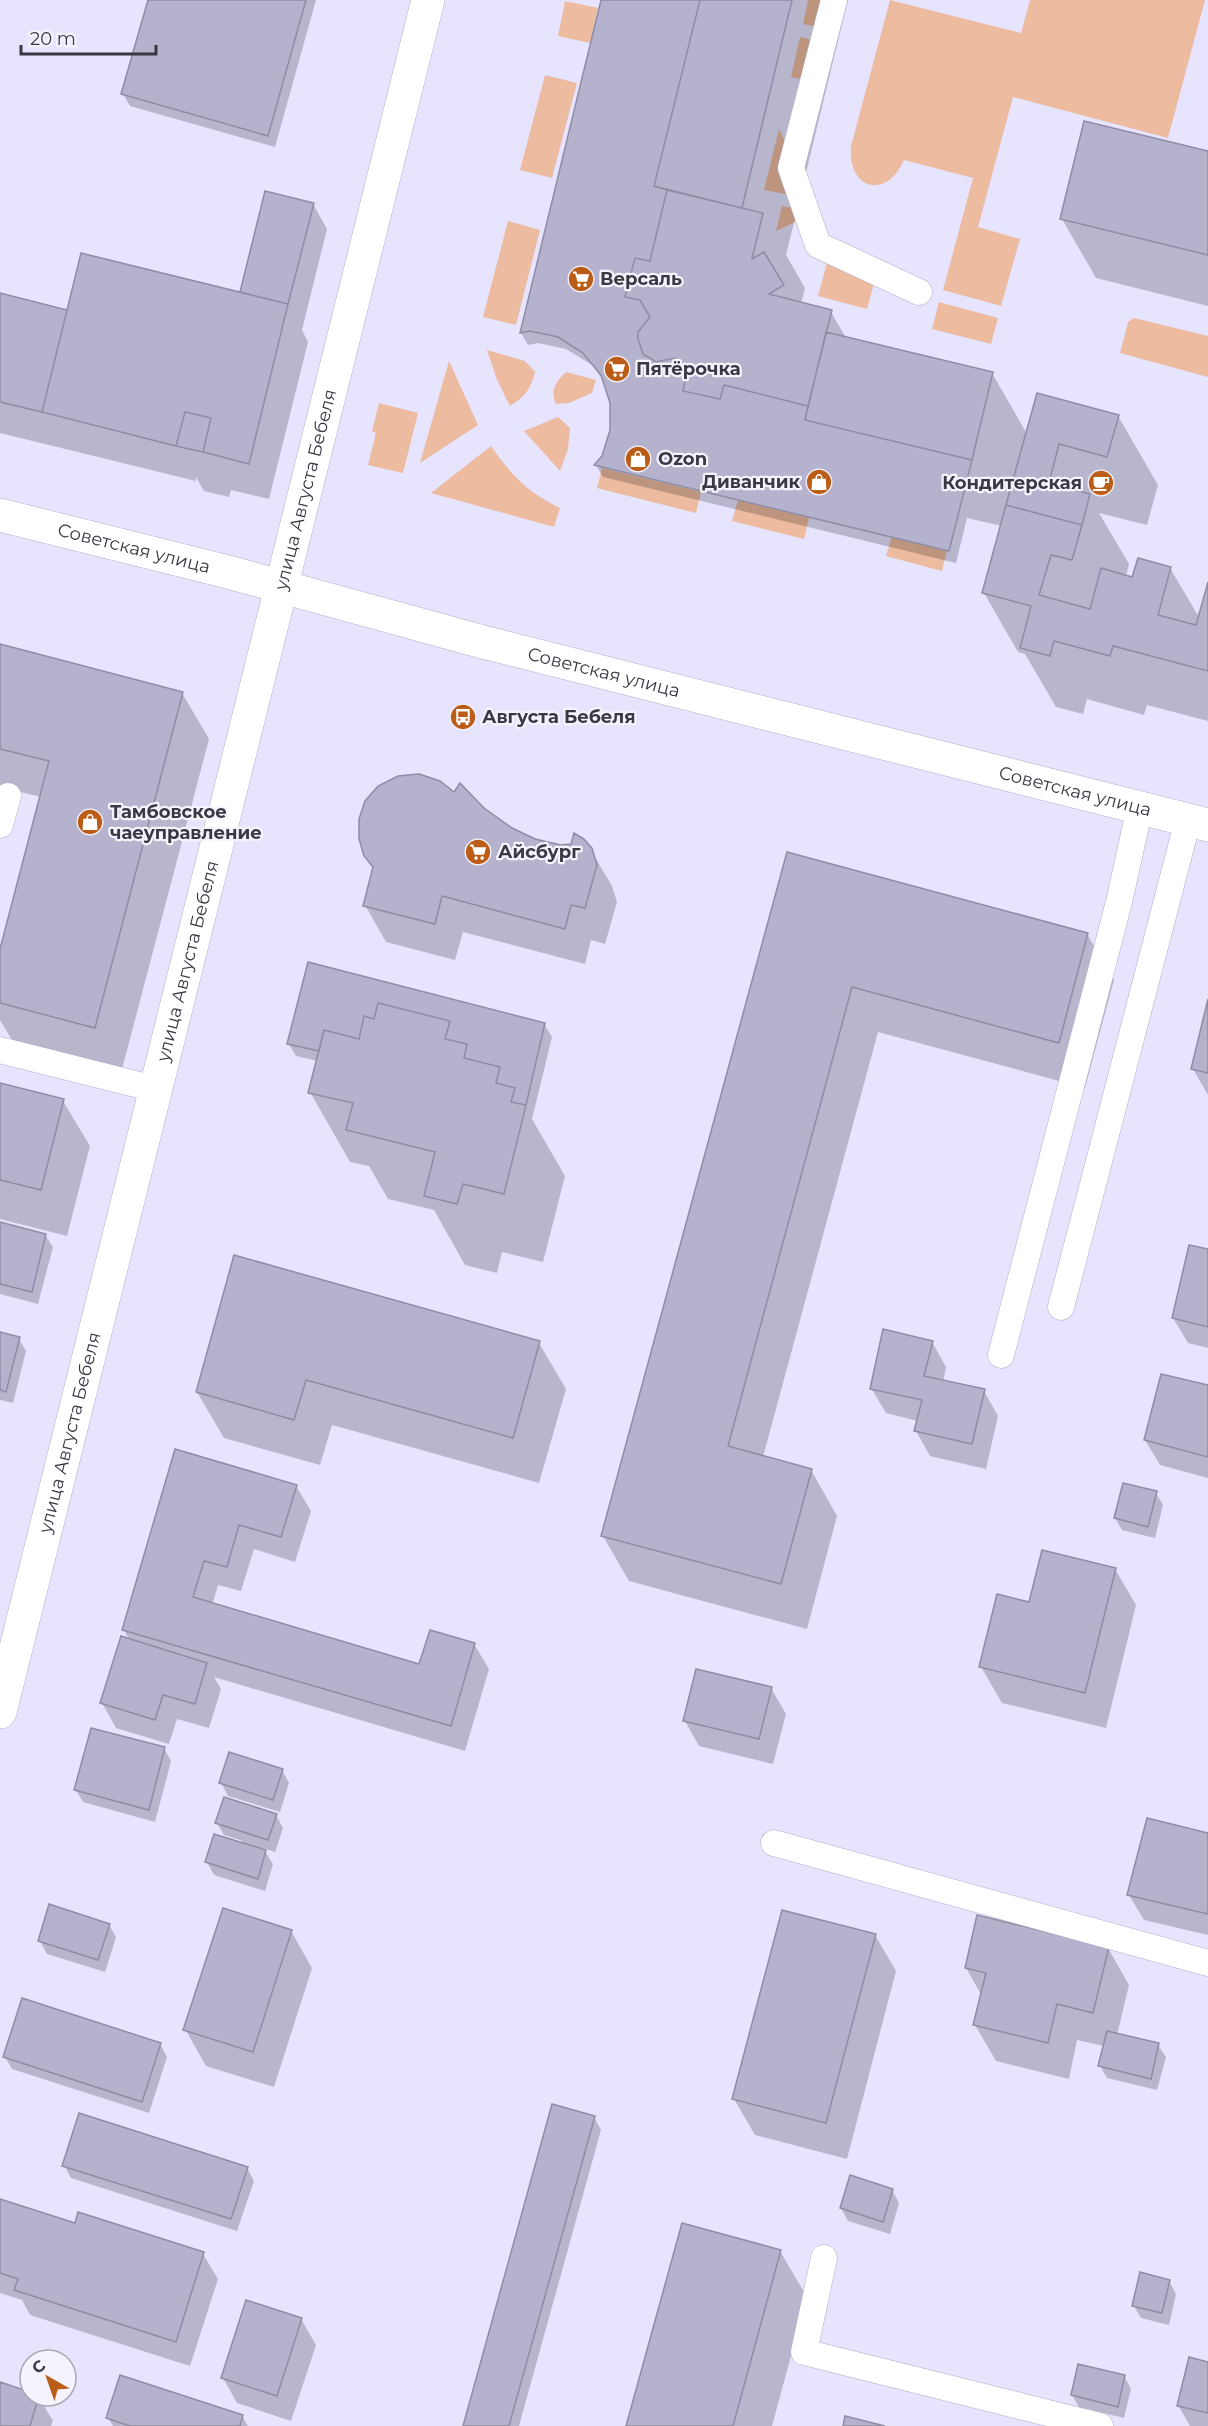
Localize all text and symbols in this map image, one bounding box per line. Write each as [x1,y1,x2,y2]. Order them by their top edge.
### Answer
scale bar [21,18,156,56]
text: 20 m [30,28,76,50]
supermarket icon: Версаль [566,264,596,294]
place label: Версаль [600,268,682,290]
supermarket icon: Пятёрочка [602,354,632,384]
place label: Пятёрочка [636,358,741,380]
street label: улица Августа Бебеля [270,387,341,594]
shop icon: Ozon [623,444,653,474]
place label: Ozon [658,448,707,470]
shop icon: Диванчик [804,467,834,497]
cafe icon: Кондитерская [1086,468,1116,498]
place label: Диванчик [702,471,800,493]
place label: Кондитерская [942,472,1082,494]
street label: Советская улица [55,519,212,578]
street label: Советская улица [525,643,682,702]
bus stop icon: Августа Бебеля [448,702,478,732]
place label: Августа Бебеля [482,706,636,728]
street label: Советская улица [996,762,1154,821]
place label: Тамбовское чаеуправление [110,801,262,844]
shop icon: Тамбовское чаеуправление [75,807,105,837]
supermarket icon: Айсбург [463,837,493,867]
place label: Айсбург [498,841,581,863]
street label: улица Августа Бебеля [152,858,223,1065]
street label: улица Августа Бебеля [34,1330,106,1536]
north arrow [18,2348,78,2408]
text: С [28,2356,50,2378]

